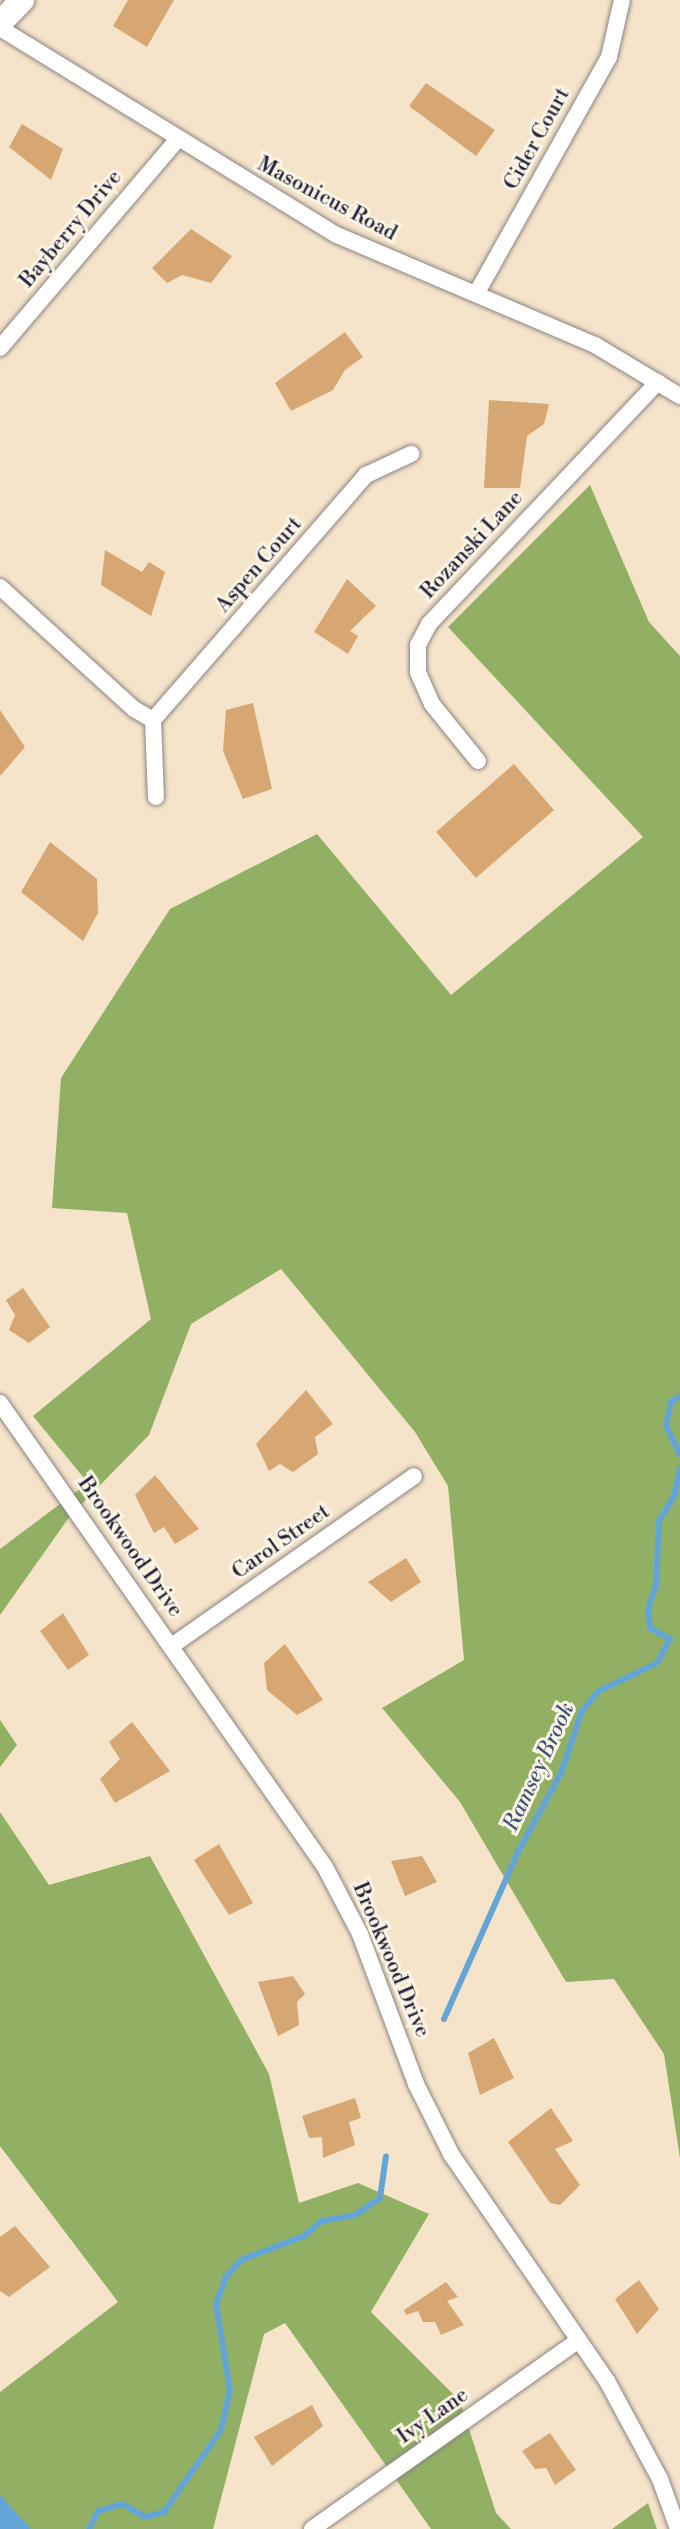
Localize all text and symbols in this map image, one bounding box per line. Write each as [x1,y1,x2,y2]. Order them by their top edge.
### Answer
street label: Cider Court [499,84,575,194]
street label: Masonicus Road [253,152,401,246]
street label: Bayberry Drive [15,165,127,293]
street label: Rozanski Lane [416,486,528,604]
street label: Aspen Court [211,512,307,618]
street label: Brookwood Drive [72,1472,188,1622]
street label: Carol Street [227,1499,335,1585]
water label: Ramsey Brook [498,1699,580,1835]
street label: Brookwood Drive [347,1879,435,2041]
street label: Ivy Lane [393,2383,473,2449]

